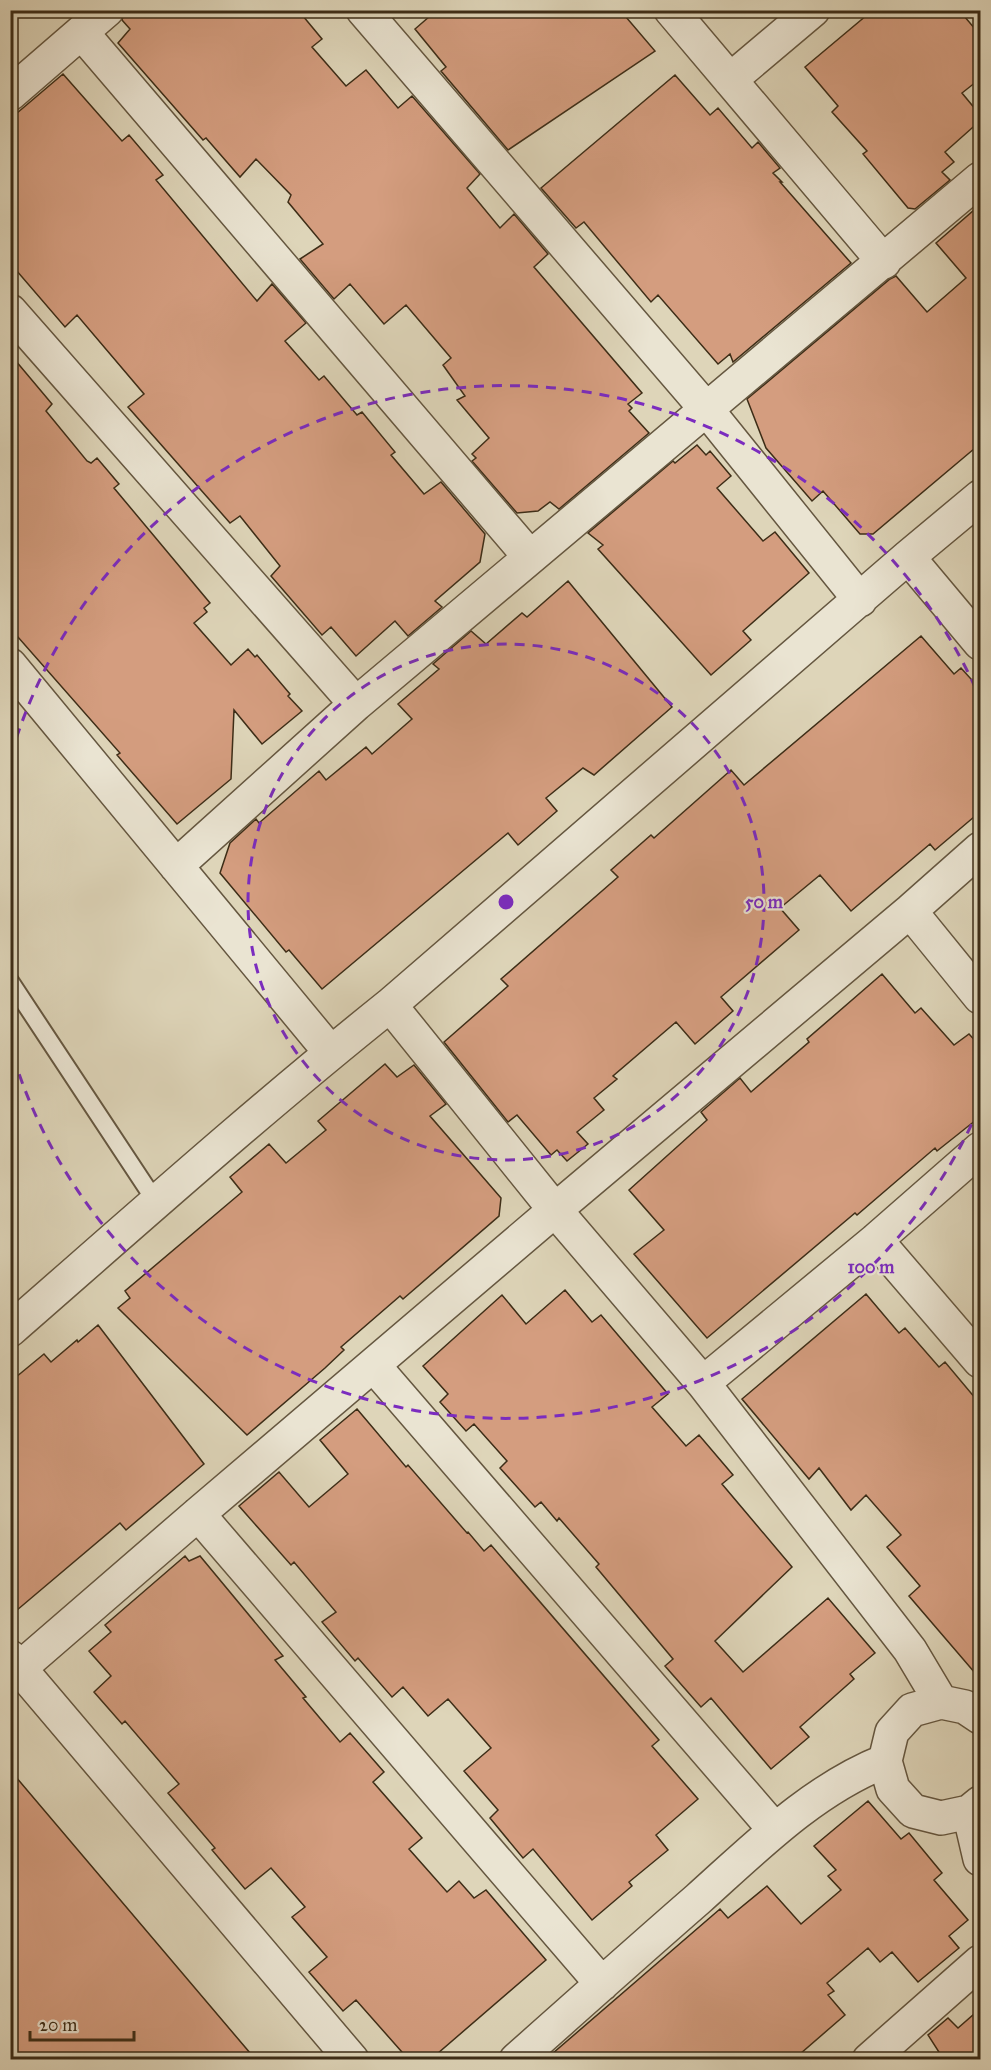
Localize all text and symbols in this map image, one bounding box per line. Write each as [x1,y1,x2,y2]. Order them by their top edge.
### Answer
text: 50 m [745,891,784,913]
centre of rings [496,892,516,912]
text: 100 m [848,1256,895,1278]
scale bar [30,2004,134,2042]
text: 20 m [39,2014,77,2036]

